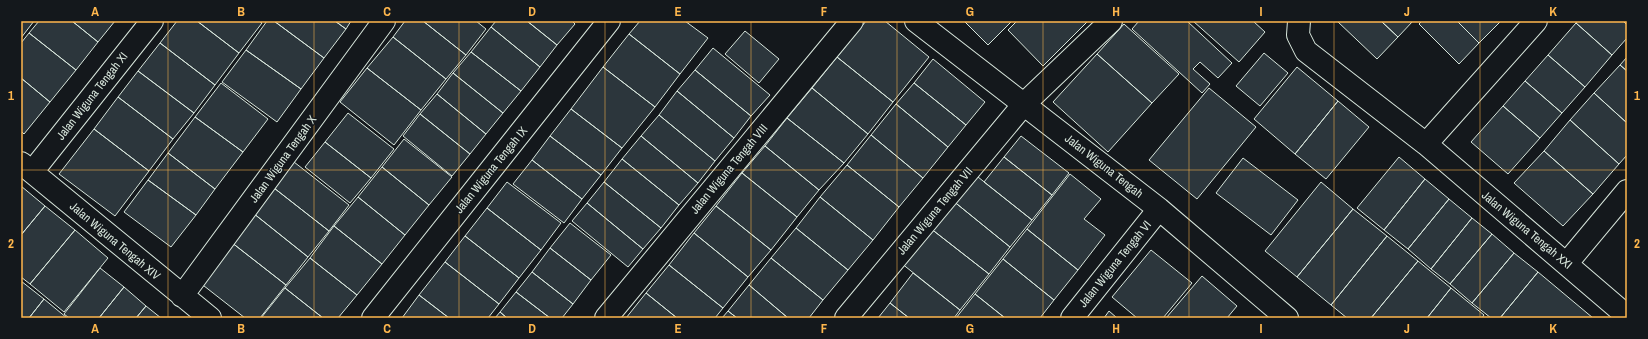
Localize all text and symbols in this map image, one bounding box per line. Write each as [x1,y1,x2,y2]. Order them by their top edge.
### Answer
text: A [91,3,99,20]
text: B [237,3,245,20]
text: C [383,3,391,20]
text: D [528,3,536,20]
text: E [674,3,682,20]
text: F [821,3,828,20]
text: G [966,3,974,20]
text: H [1112,3,1120,20]
text: I [1260,3,1263,20]
text: J [1404,3,1410,20]
text: K [1549,3,1557,20]
street label: Jalan Wiguna Tengah XI [53,49,131,143]
text: 1 [8,87,14,104]
text: 1 [1634,87,1640,104]
street label: Jalan Wiguna Tengah X [246,112,320,206]
street label: Jalan Wiguna Tengah VIII [687,121,771,217]
street label: Jalan Wiguna Tengah IX [451,123,531,217]
street label: Jalan Wiguna Tengah [1062,130,1146,202]
street label: Jalan Wiguna Tengah VII [894,164,976,258]
street label: Jalan Wiguna Tengah XXI [1478,187,1576,273]
street label: Jalan Wiguna Tengah XIV [66,198,164,284]
street label: Jalan Wiguna Tengah VI [1075,217,1155,311]
text: 2 [8,235,14,252]
text: 2 [1634,235,1640,252]
text: A [91,320,99,337]
text: B [237,320,245,337]
text: C [383,320,391,337]
text: D [528,320,536,337]
text: E [674,320,682,337]
text: F [821,320,828,337]
text: G [966,320,974,337]
text: H [1112,320,1120,337]
text: I [1260,320,1263,337]
text: J [1404,320,1410,337]
text: K [1549,320,1557,337]

